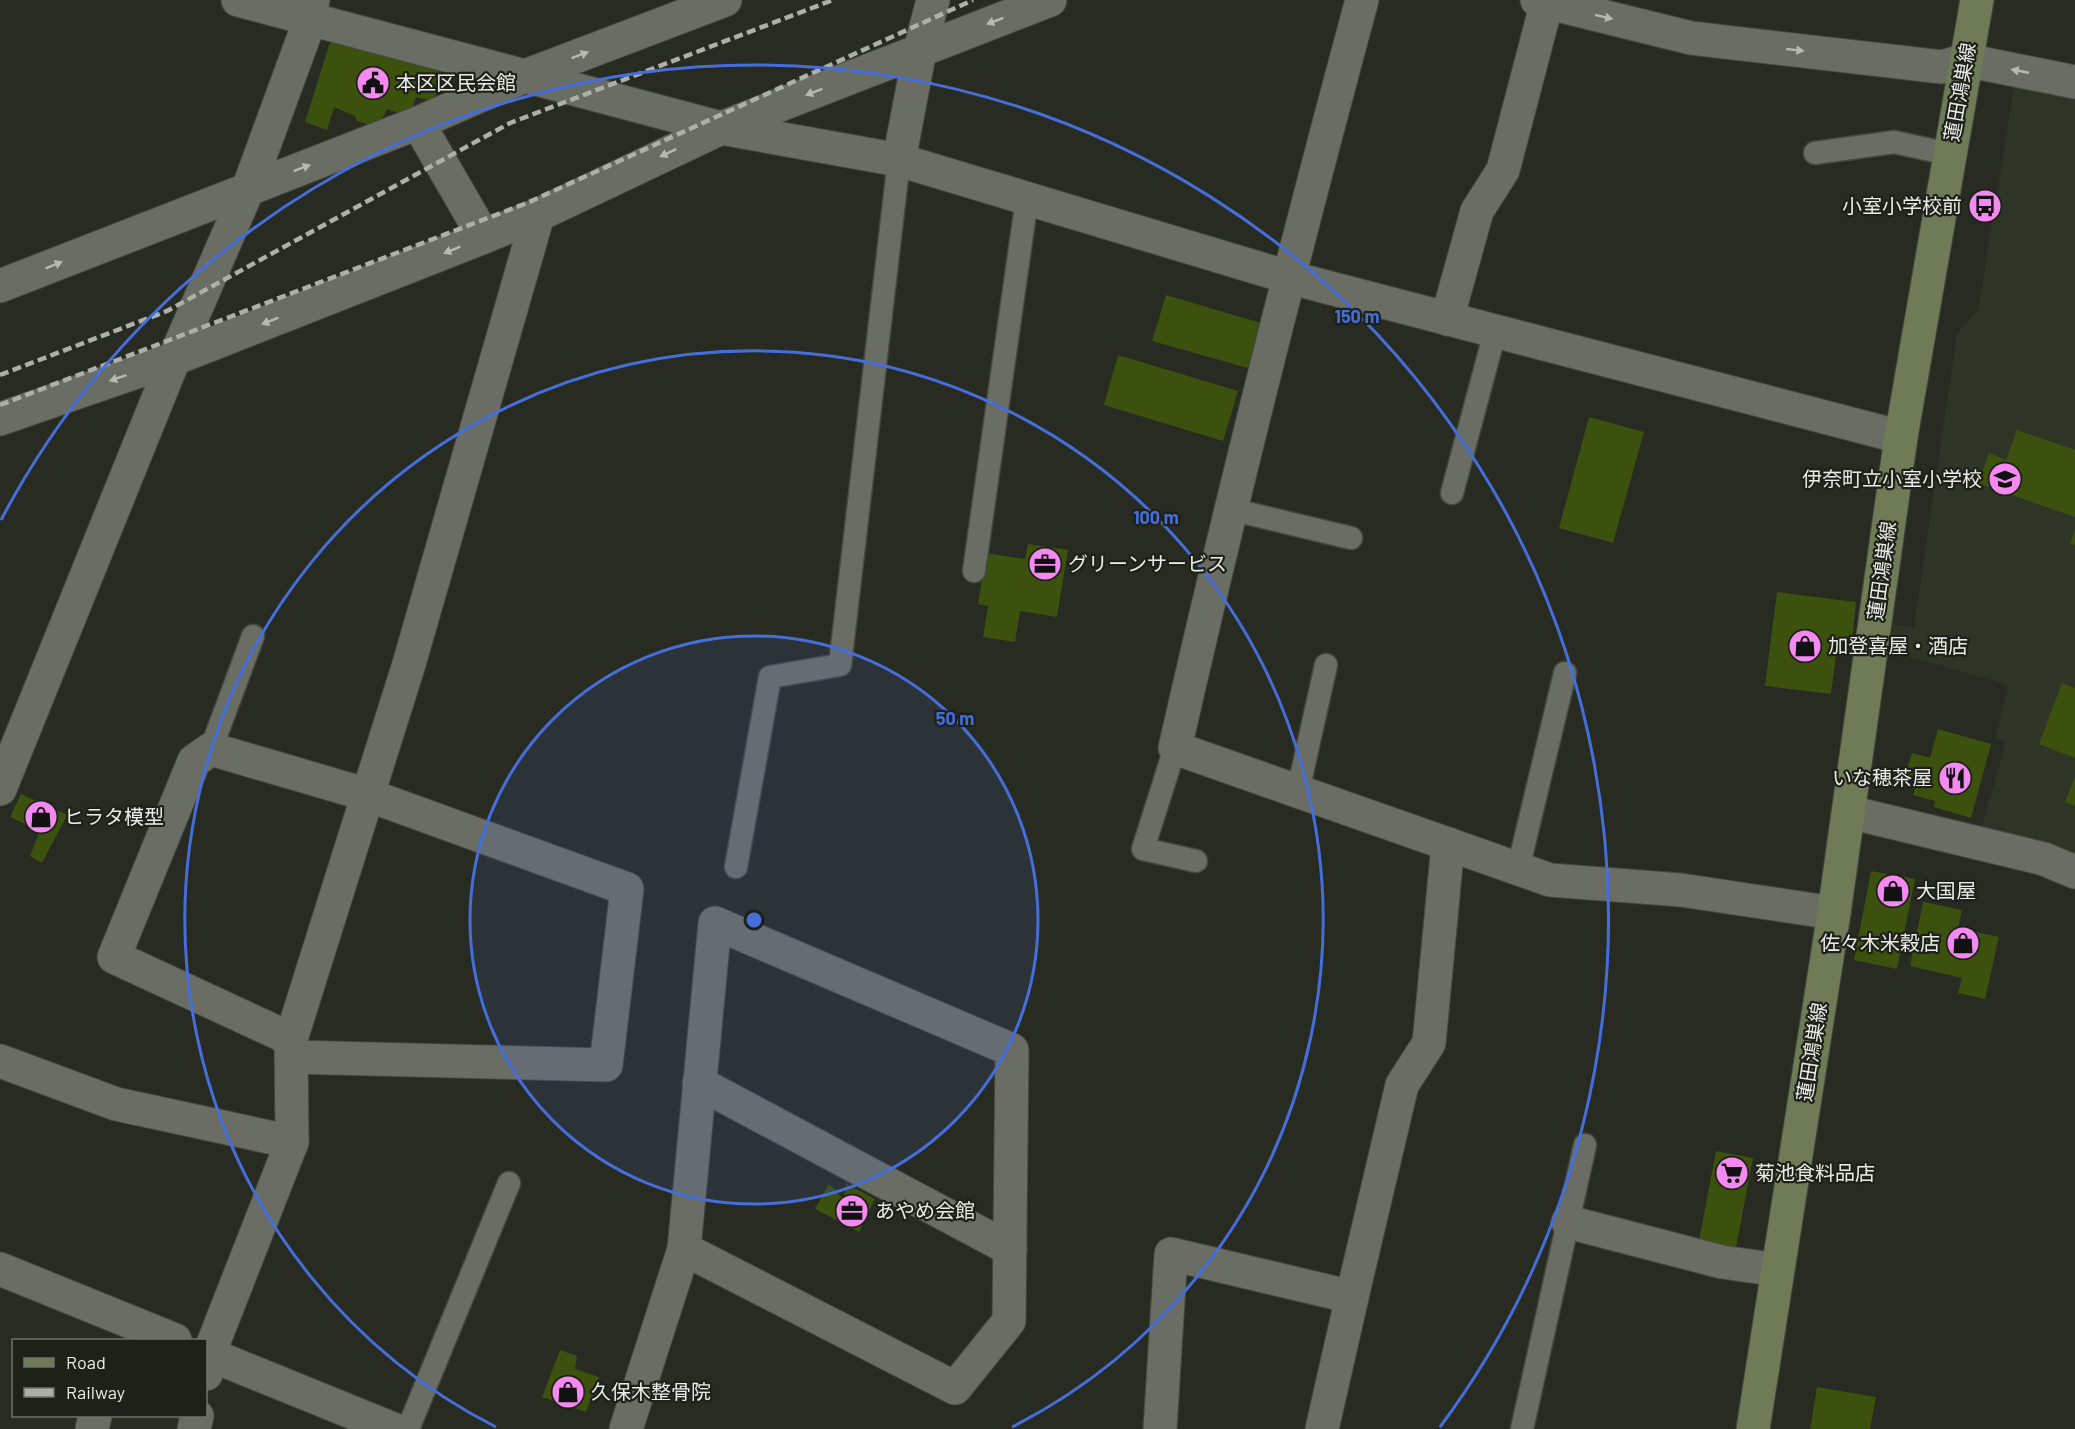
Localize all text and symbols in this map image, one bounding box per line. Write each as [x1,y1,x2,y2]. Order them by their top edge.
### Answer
one-way arrow [1594,12,1613,22]
one-way arrow [986,16,1004,26]
street label: 蓮田鴻巣線 [1939,41,1980,143]
one-way arrow [1786,45,1805,55]
one-way arrow [571,50,589,59]
public building icon: 本区区民会館 [355,65,391,101]
one-way arrow [2010,66,2029,75]
place label: 本区区民会館 [396,70,516,94]
one-way arrow [805,88,823,97]
one-way arrow [660,149,677,158]
one-way arrow [293,163,311,172]
bus stop icon: 小室小学校前 [1967,188,2003,224]
place label: 小室小学校前 [1842,193,1962,217]
one-way arrow [443,245,461,255]
one-way arrow [46,260,64,270]
text: 150 m [1335,305,1379,327]
one-way arrow [261,316,279,326]
one-way arrow [109,374,127,384]
school or university icon: 伊奈町立小室小学校 [1987,461,2023,497]
place label: 伊奈町立小室小学校 [1802,466,1982,490]
text: 100 m [1133,506,1179,528]
street label: 蓮田鴻巣線 [1862,520,1900,622]
office icon: グリーンサービス [1027,546,1063,582]
place label: グリーンサービス [1068,551,1227,575]
shop icon: 加登喜屋・酒店 [1787,628,1823,664]
place label: 加登喜屋・酒店 [1828,633,1968,657]
text: 50 m [936,707,974,729]
restaurant icon: いな穂茶屋 [1937,760,1973,796]
place label: いな穂茶屋 [1832,765,1932,789]
shop icon: ヒラタ模型 [23,799,59,835]
place label: ヒラタ模型 [64,804,164,828]
shop icon: 大国屋 [1875,873,1911,909]
place label: 大国屋 [1916,878,1976,902]
centre of rings [744,910,764,930]
shop icon: 佐々木米穀店 [1945,925,1981,961]
place label: 佐々木米穀店 [1820,930,1940,954]
street label: 蓮田鴻巣線 [1791,1001,1831,1103]
supermarket icon: 菊池食料品店 [1714,1155,1750,1191]
place label: 菊池食料品店 [1755,1160,1875,1184]
office icon: あやめ会館 [834,1193,870,1229]
place label: あやめ会館 [875,1198,975,1222]
legend [12,1339,207,1417]
text: Road [66,1351,106,1373]
shop icon: 久保木整骨院 [550,1374,586,1410]
place label: 久保木整骨院 [591,1379,711,1403]
text: Railway [66,1381,125,1403]

